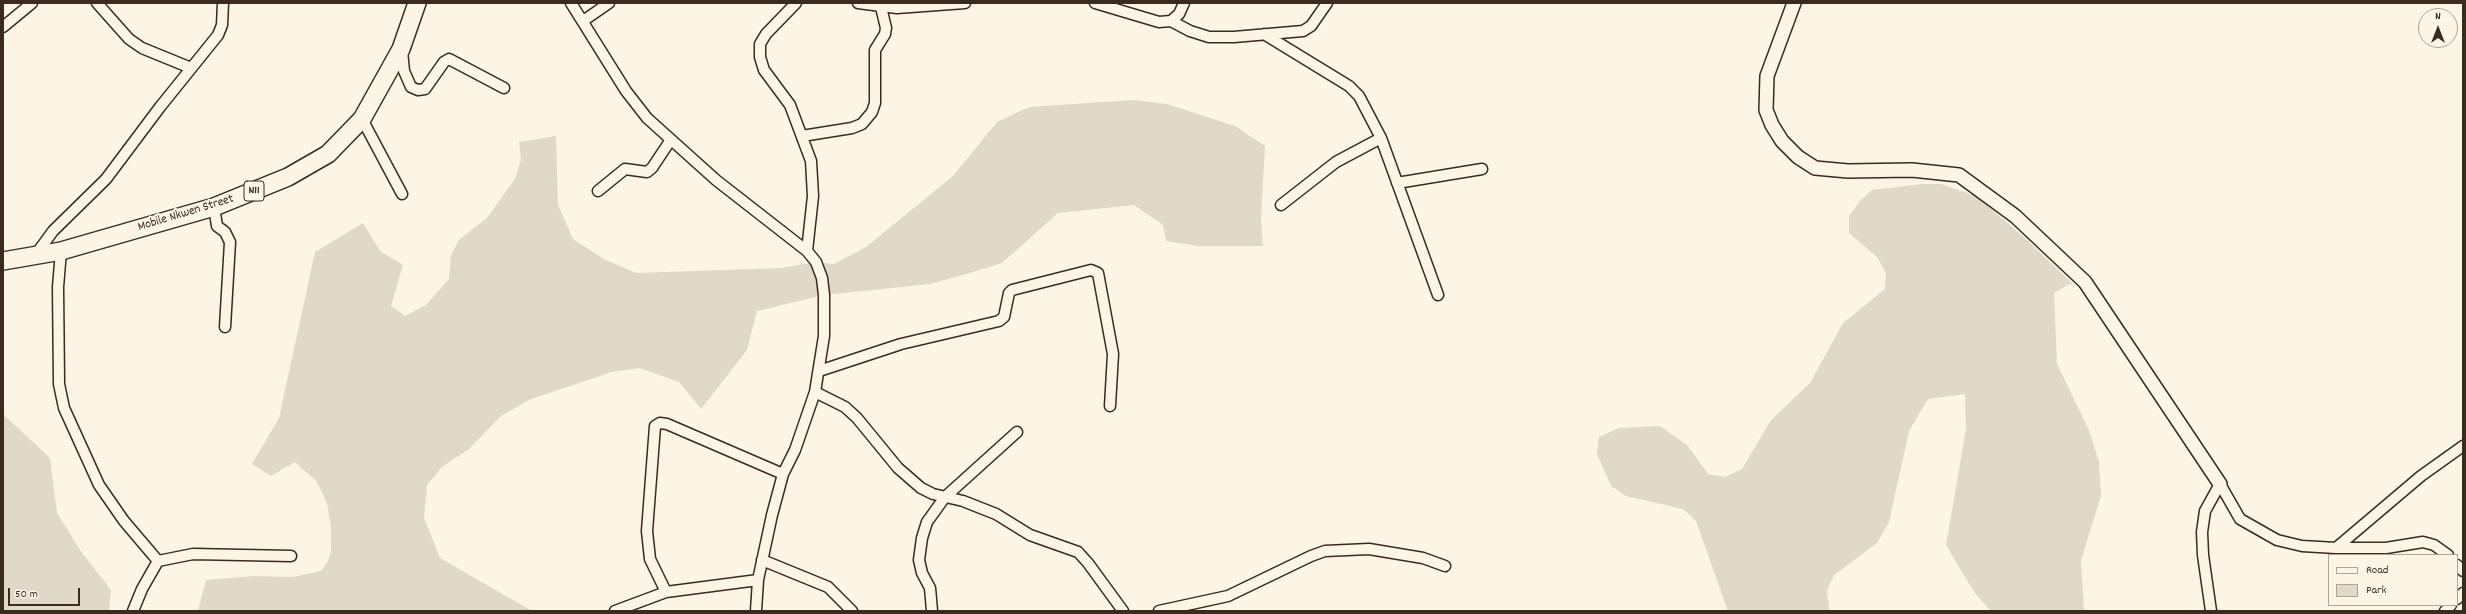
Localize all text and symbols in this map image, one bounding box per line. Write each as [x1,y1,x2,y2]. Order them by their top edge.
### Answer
north arrow [2418,8,2458,48]
text: N [2435,9,2441,25]
road number: N11 [244,181,264,201]
street label: Mobile Nkwen Street [136,192,236,236]
legend [2328,554,2458,606]
text: Road [2366,562,2388,579]
scale bar [10,580,82,606]
text: Park [2366,582,2386,599]
text: 50 m [15,586,38,603]

